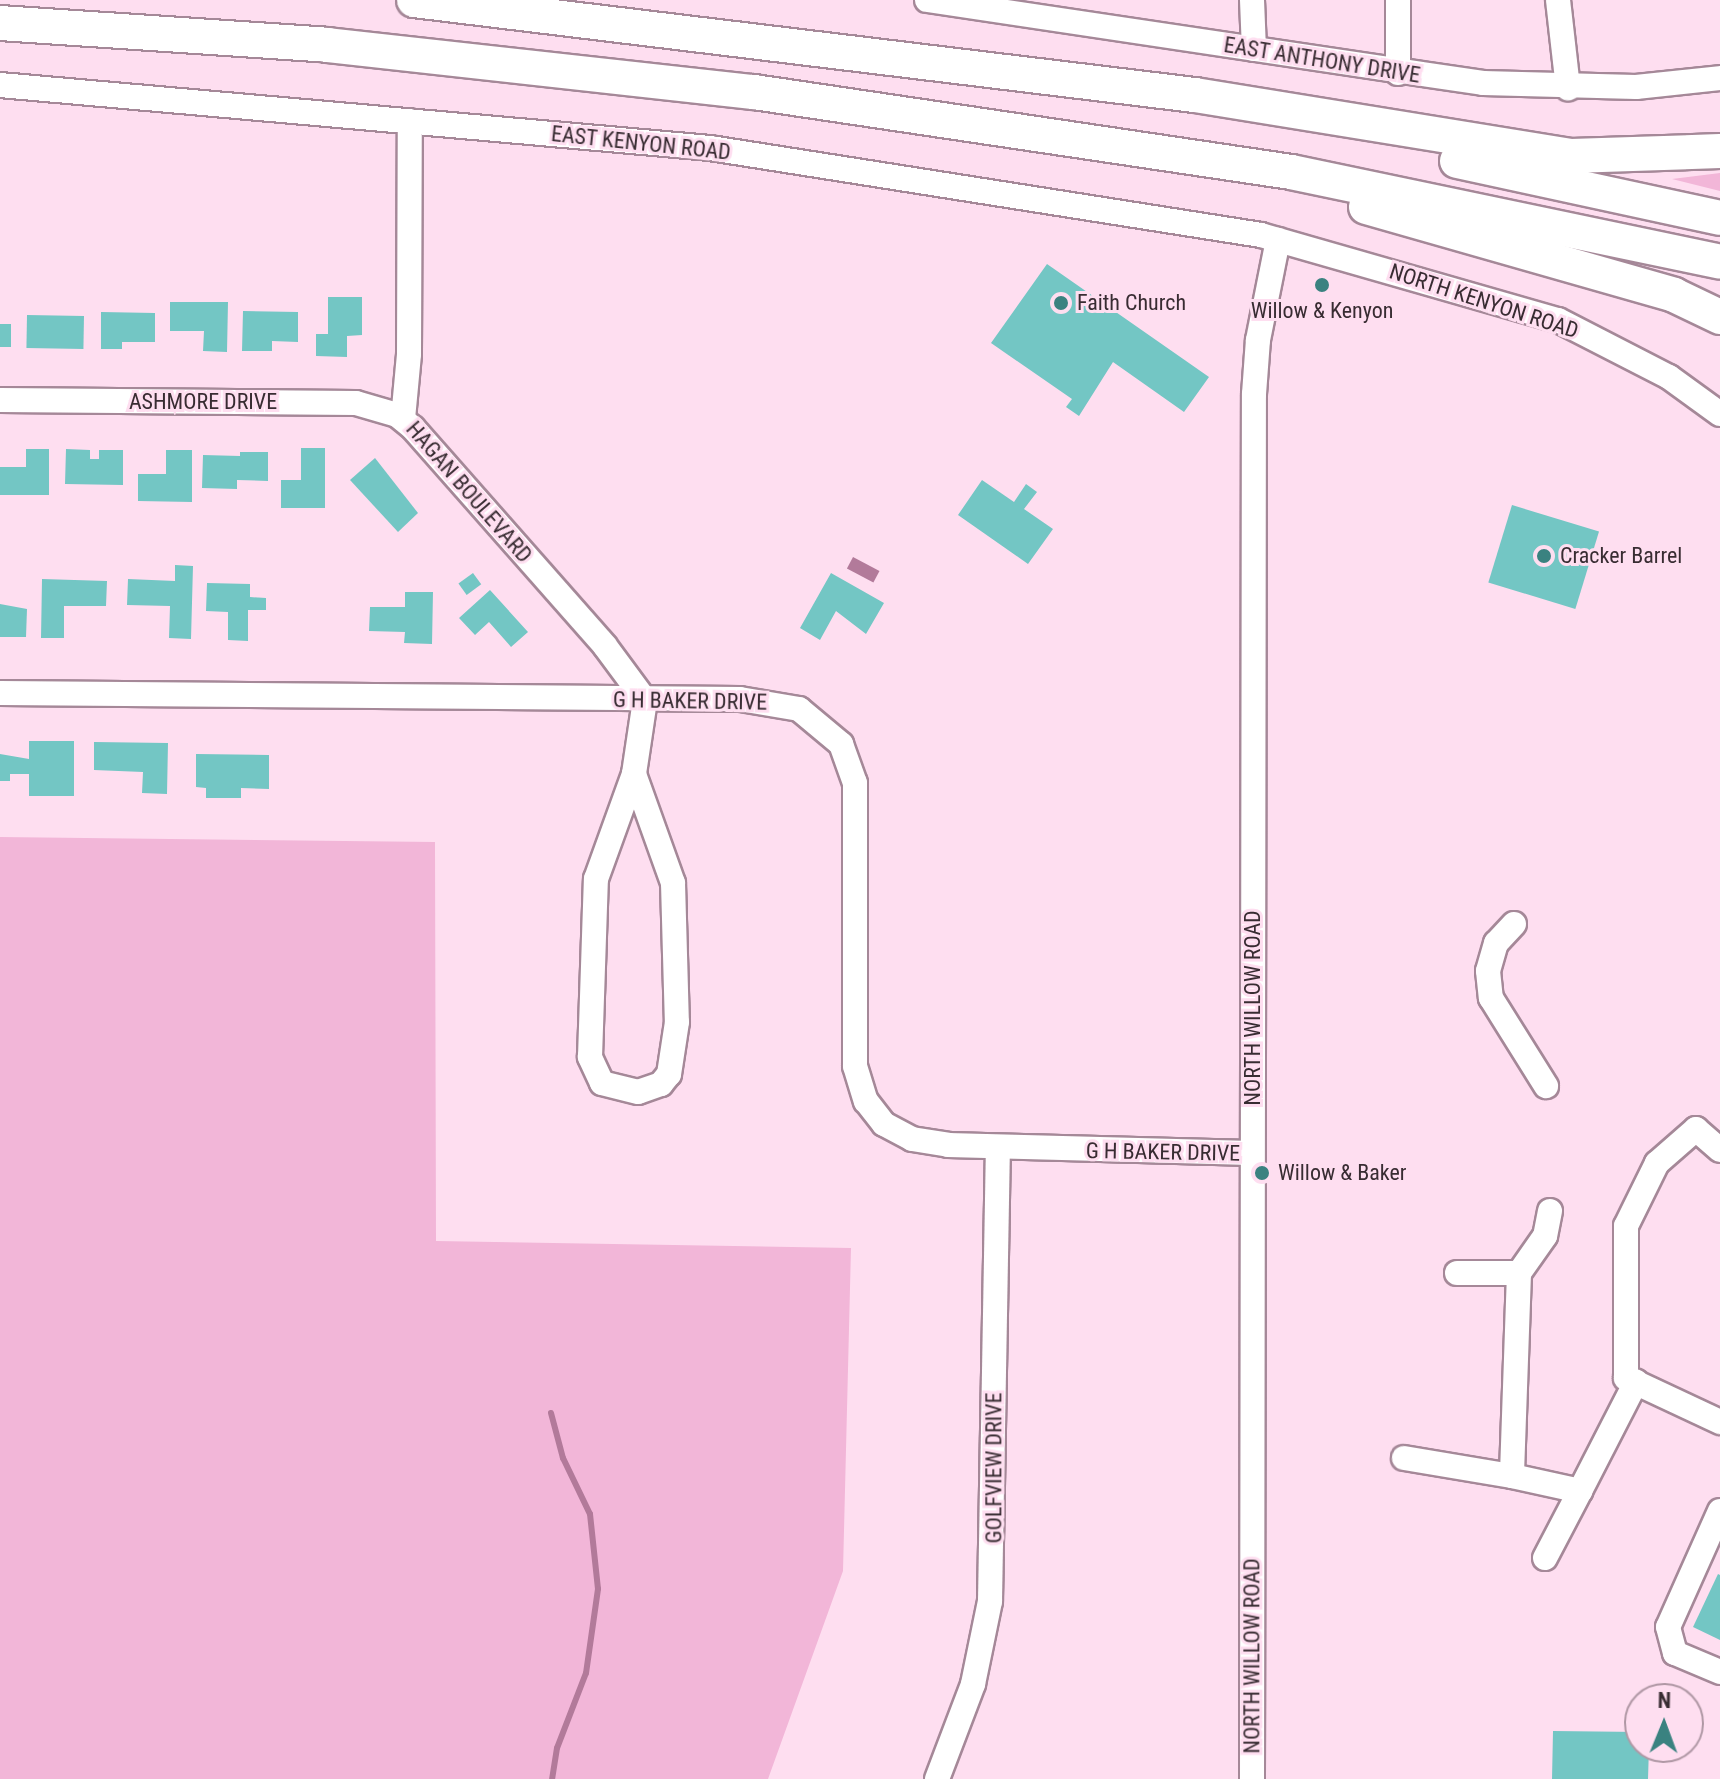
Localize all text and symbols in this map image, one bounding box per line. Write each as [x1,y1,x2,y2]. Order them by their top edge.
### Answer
street label: EAST ANTHONY DRIVE [1222,31,1422,89]
street label: EAST KENYON ROAD [550,120,732,166]
street label: NORTH KENYON ROAD [1386,258,1582,344]
marker: Willow & Kenyon [1313,276,1331,294]
place label: Faith Church [1077,290,1186,316]
marker: Faith Church [1052,294,1070,312]
place label: Willow & Kenyon [1251,298,1393,324]
street label: ASHMORE DRIVE [129,389,277,415]
street label: HAGAN BOULEVARD [401,416,537,568]
place label: Cracker Barrel [1560,543,1682,569]
marker: Cracker Barrel [1535,547,1553,565]
street label: G H BAKER DRIVE [613,686,767,716]
street label: NORTH WILLOW ROAD [1240,910,1266,1106]
street label: G H BAKER DRIVE [1086,1137,1240,1167]
place label: Willow & Baker [1278,1160,1407,1186]
marker: Willow & Baker [1253,1164,1271,1182]
street label: GOLFVIEW DRIVE [981,1393,1007,1543]
street label: NORTH WILLOW ROAD [1239,1558,1265,1754]
north arrow [1624,1683,1704,1763]
text: N [1657,1688,1671,1713]

